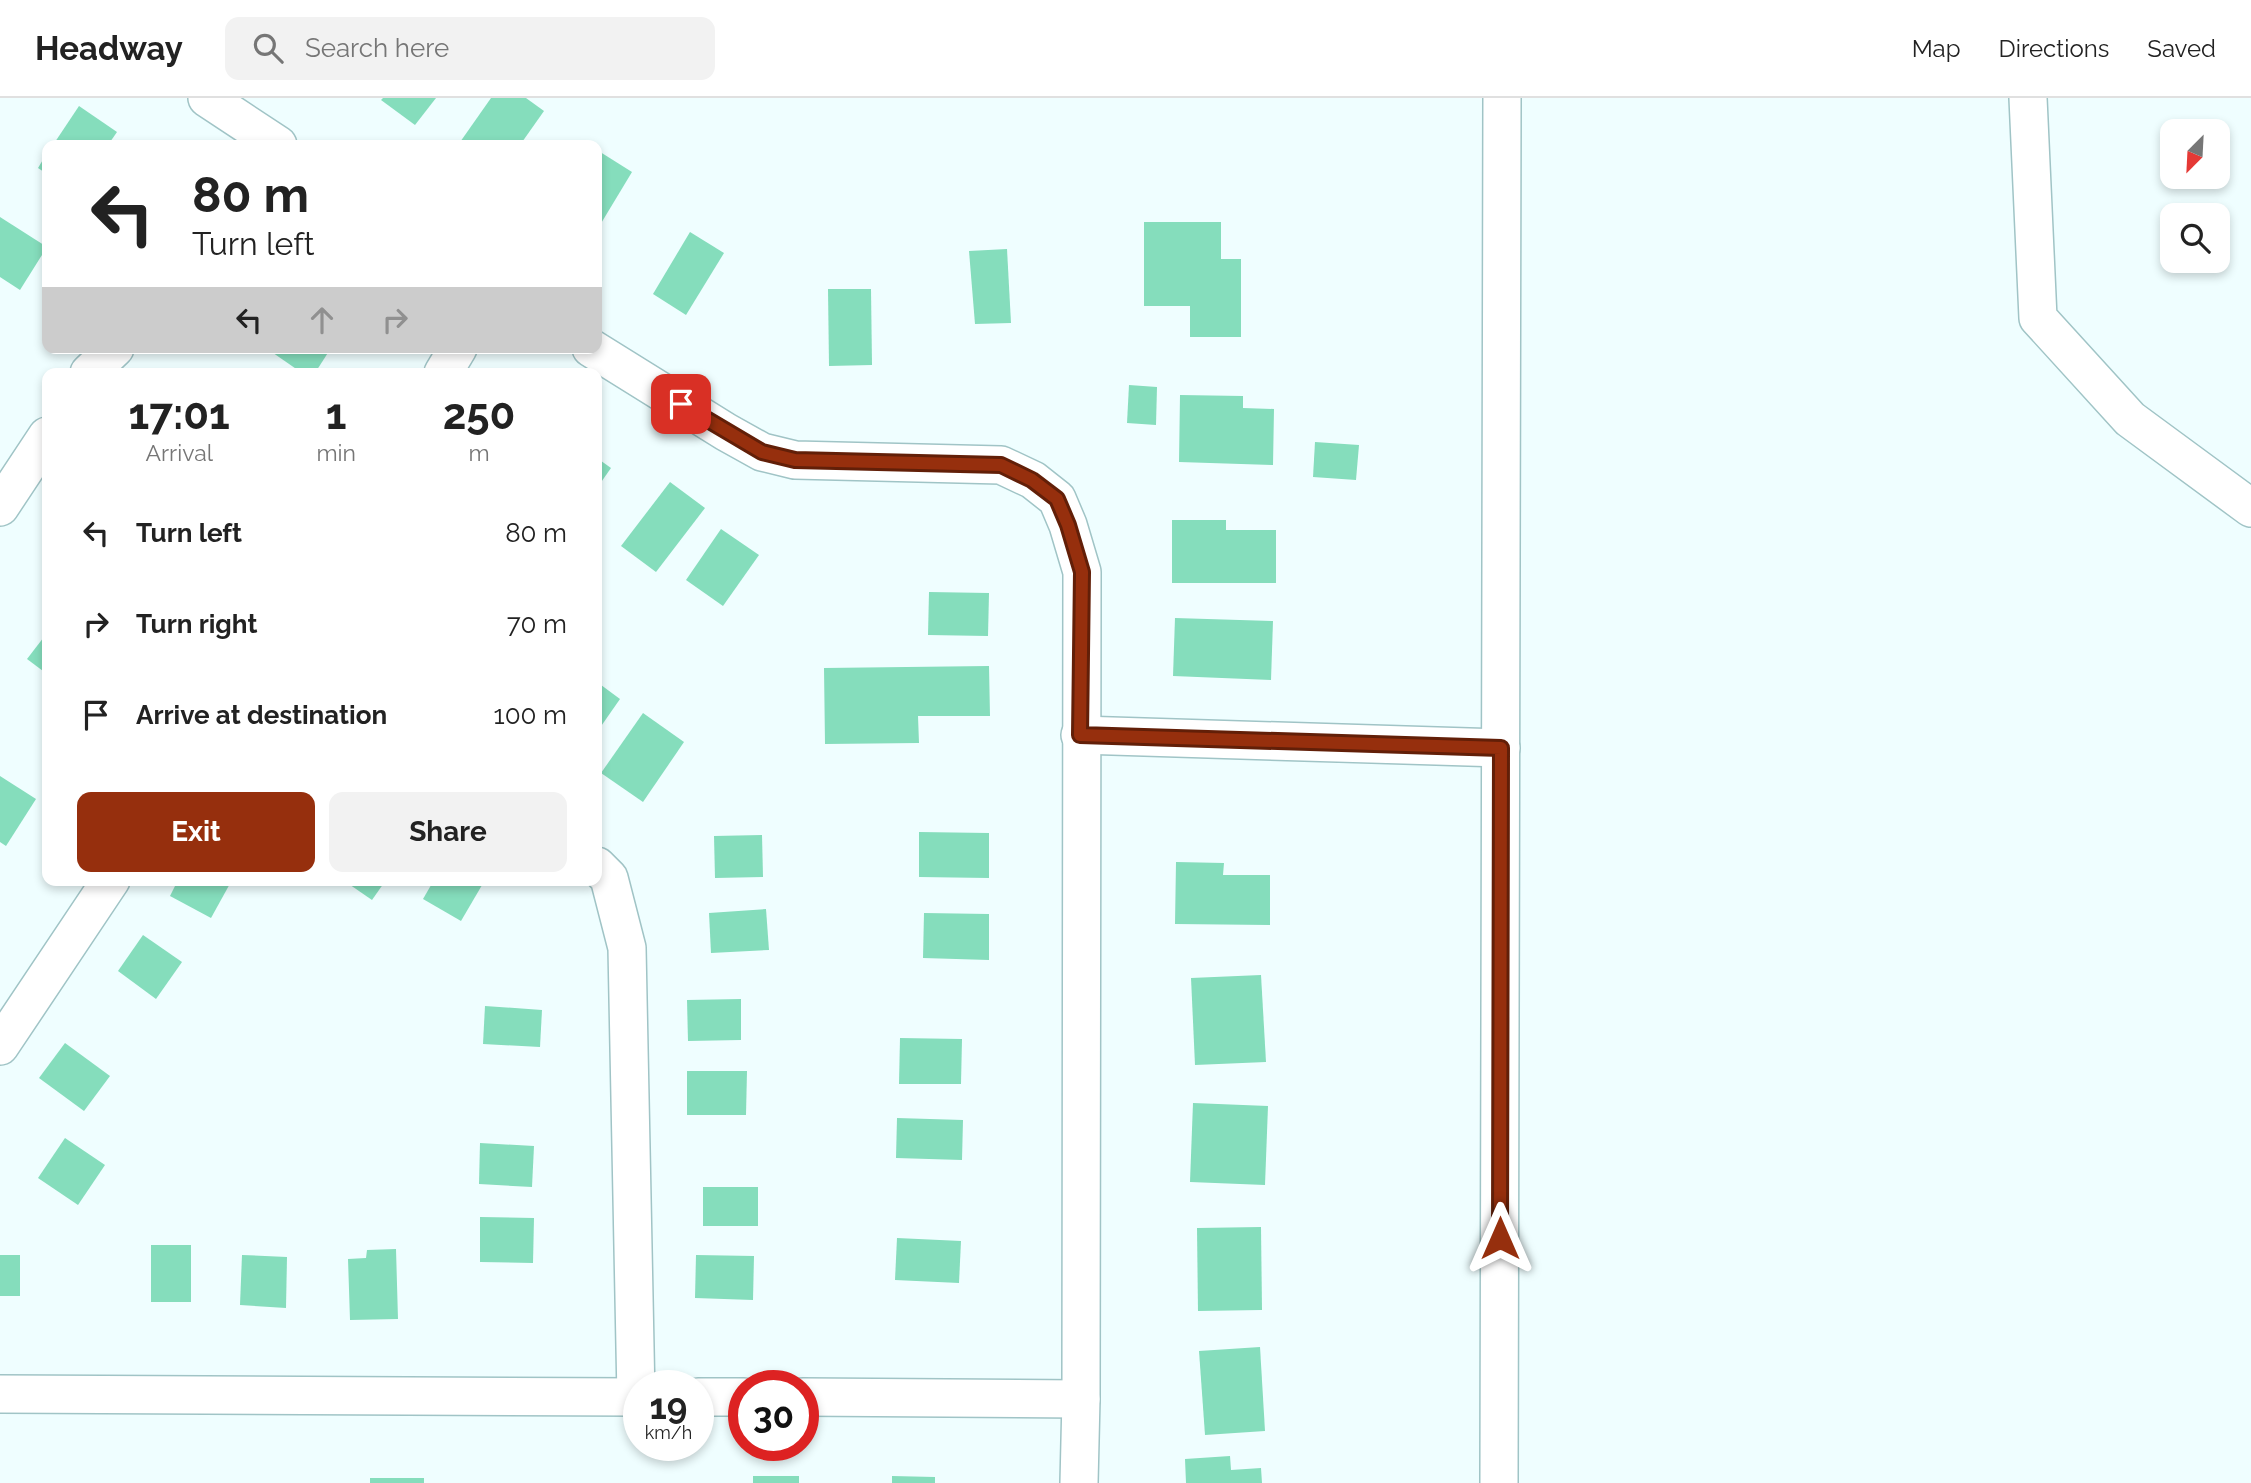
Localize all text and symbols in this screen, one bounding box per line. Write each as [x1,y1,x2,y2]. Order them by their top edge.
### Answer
search box [225,17,715,80]
text: Headway [35,29,183,68]
icon: search [249,29,287,67]
text: Search here [305,33,449,63]
text: Map [1912,34,1961,63]
text: Directions [1999,34,2109,63]
text: Saved [2147,34,2216,63]
north arrow [2160,119,2230,189]
map controls [2160,119,2230,273]
text: 80 m [192,166,309,223]
icon: left [77,168,168,259]
button: search [2160,203,2230,273]
text: Turn left [192,225,314,262]
icon: left [230,301,268,339]
icon: ahead [303,301,341,339]
icon: right [376,301,414,339]
pin [651,374,711,434]
icon: arrive [662,385,700,423]
text: 17:01 [129,390,230,439]
text: 1 [326,390,347,439]
text: 250 [443,390,515,439]
text: Arrival [145,439,213,466]
text: min [316,439,356,466]
text: m [468,439,490,466]
icon: left [77,514,115,552]
text: Turn left [136,518,242,548]
text: 80 m [505,518,567,548]
icon: right [77,605,115,643]
text: Turn right [136,609,257,639]
text: 70 m [507,609,567,639]
icon: arrive [77,696,115,734]
text: Arrive at destination [136,700,387,730]
text: 100 m [494,700,567,730]
button: Exit [77,792,315,872]
button: Share [329,792,567,872]
position arrow [1463,1201,1537,1275]
speed limit sign: 30 [728,1370,819,1461]
text: 19 [650,1386,687,1427]
text: km/h [645,1422,692,1443]

